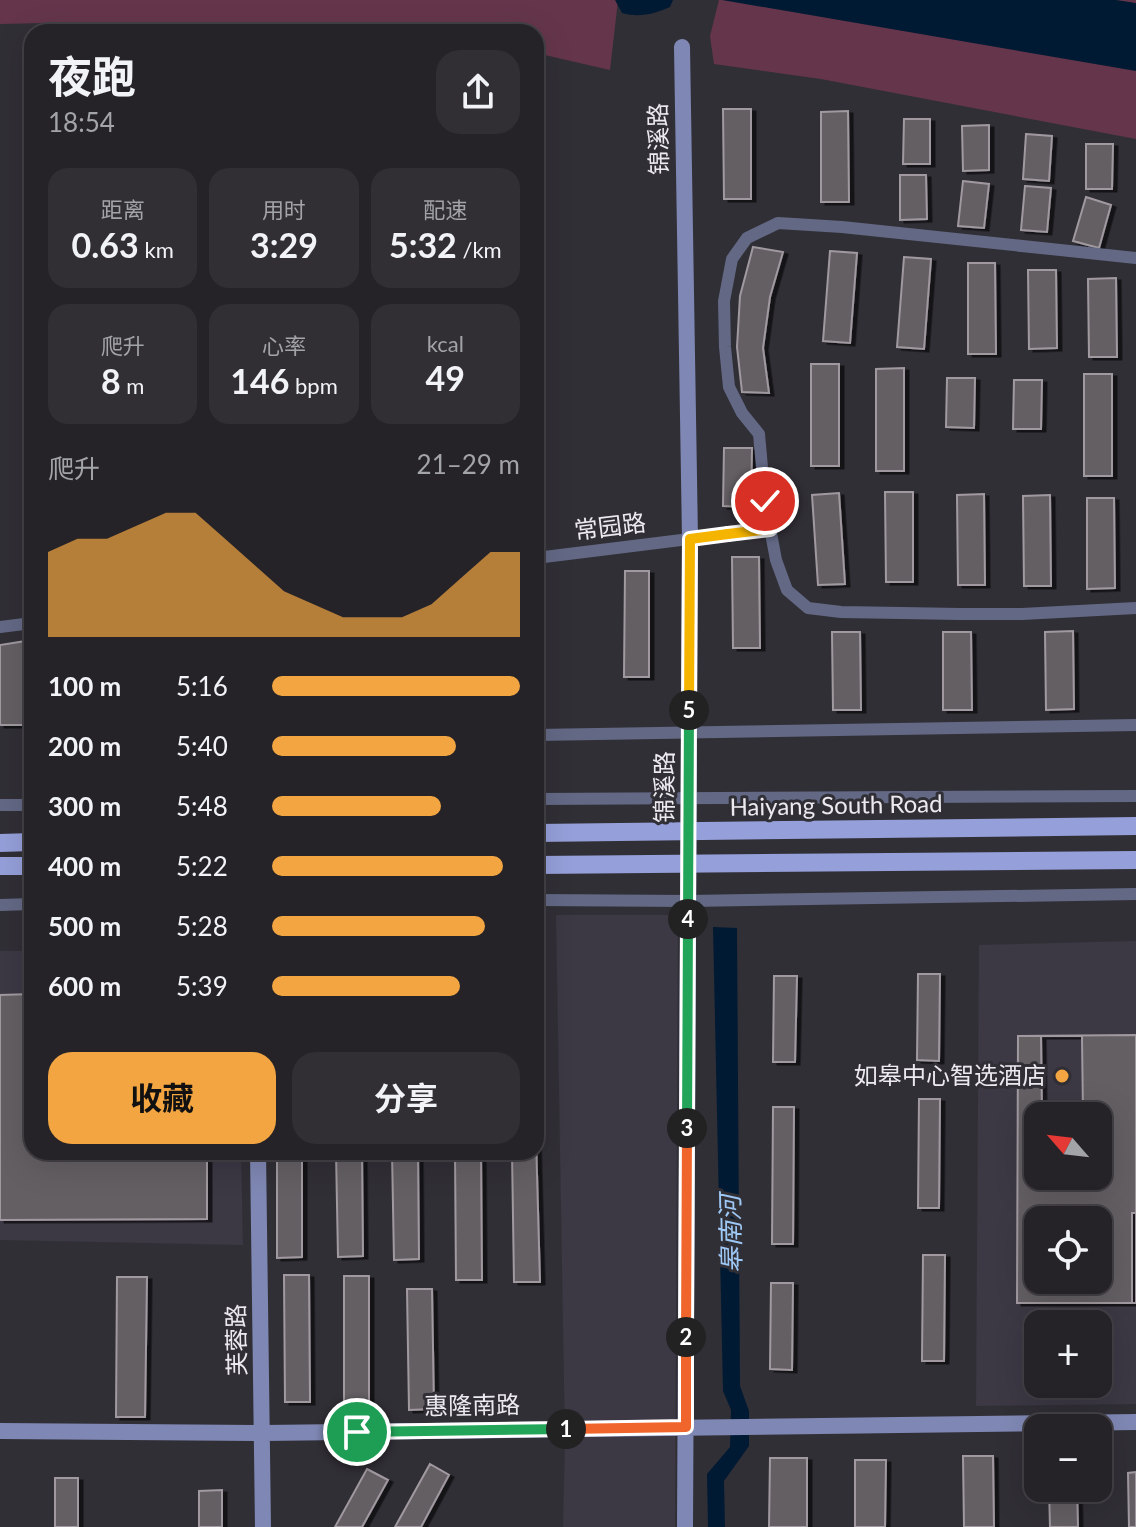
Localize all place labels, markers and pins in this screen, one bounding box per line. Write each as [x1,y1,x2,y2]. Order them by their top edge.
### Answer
pin [731,467,799,535]
pin: 5 [669,690,709,730]
pin: 4 [668,899,708,939]
place label: 如皋中心智选酒店 [854,1060,1046,1089]
marker: 如皋中心智选酒店 [1053,1067,1071,1085]
pin: 3 [667,1108,707,1148]
pin: 2 [666,1317,706,1357]
pin [323,1398,391,1466]
pin: 1 [546,1409,586,1449]

